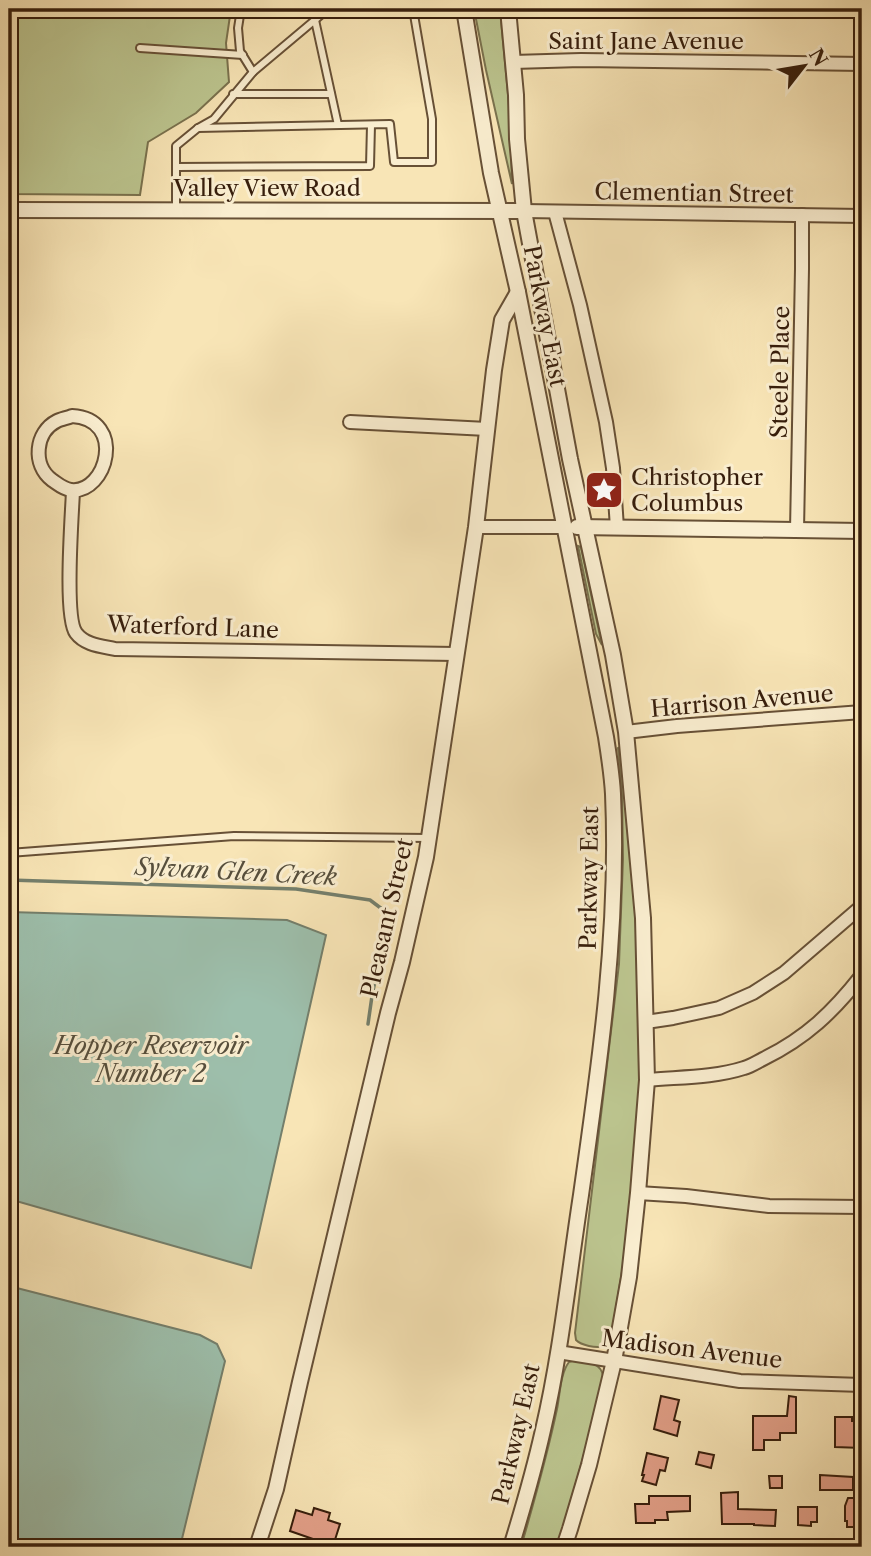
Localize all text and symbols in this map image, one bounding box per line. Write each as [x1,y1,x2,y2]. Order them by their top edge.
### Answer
street label: Saint Jane Avenue [548,27,744,55]
north arrow [770,32,840,102]
text: N [804,45,832,71]
street label: Valley View Road [172,174,361,202]
street label: Clementian Street [594,177,794,209]
street label: Parkway East [518,243,572,389]
street label: Steele Place [765,305,795,439]
place label: Christopher Columbus [631,463,763,517]
place icon: Christopher Columbus [583,469,625,511]
street label: Waterford Lane [106,610,279,644]
street label: Harrison Avenue [649,679,835,723]
street label: Parkway East [574,806,604,950]
street label: Pleasant Street [355,835,419,1001]
water label: Sylvan Glen Creek [132,852,338,891]
water label: Hopper Reservoir Number 2 [52,1031,250,1088]
street label: Madison Avenue [600,1324,784,1374]
street label: Parkway East [486,1361,546,1507]

